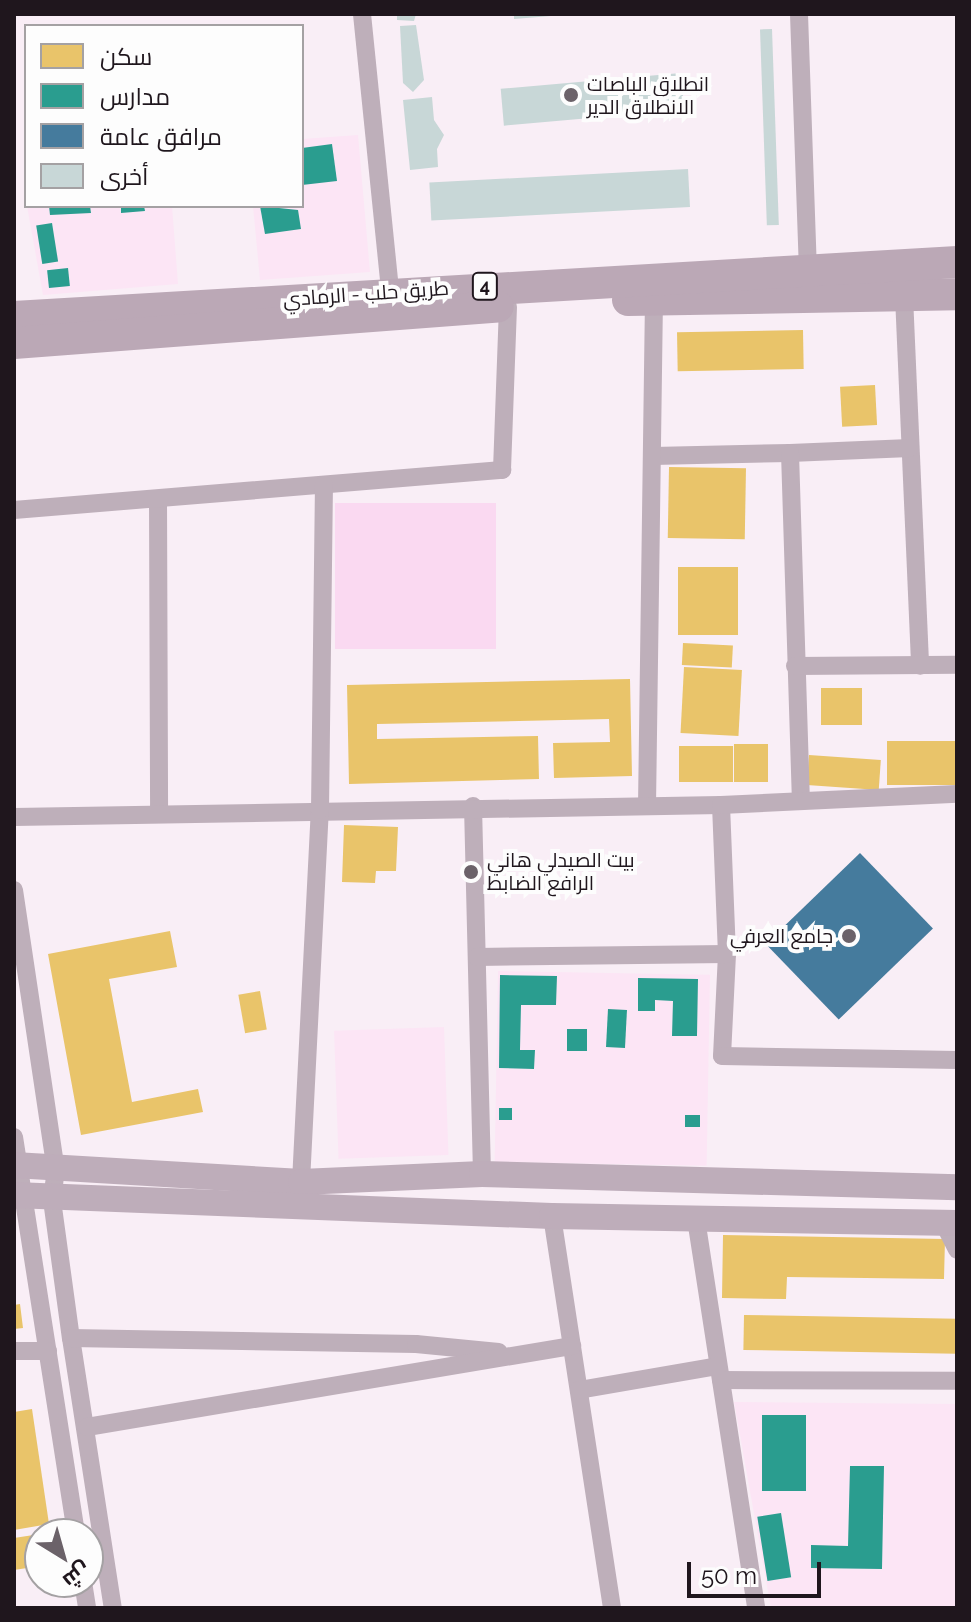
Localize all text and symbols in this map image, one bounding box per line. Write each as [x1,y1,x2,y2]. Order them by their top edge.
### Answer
legend [24,24,304,208]
text: سكن [100,42,152,71]
place label: انطلاق الباصات الانطلاق الدير [587,72,709,119]
text: مدارس [100,82,170,111]
marker: انطلاق الباصات الانطلاق الدير [562,86,580,104]
text: مرافق عامة [100,122,222,151]
text: أخرى [100,162,148,191]
road number: 4 [471,272,499,300]
street label: طريق حلب - الرمادي [282,276,450,312]
place label: بيت الصيدلي هاني الرافع الضابط [487,848,635,895]
marker: بيت الصيدلي هاني الرافع الضابط [462,863,480,881]
place label: جامع العرفي [730,924,833,948]
marker: جامع العرفي [840,927,858,945]
north arrow [24,1518,104,1598]
scale bar [691,1546,825,1596]
text: ش [58,1557,96,1594]
text: 50 m [701,1561,757,1590]

